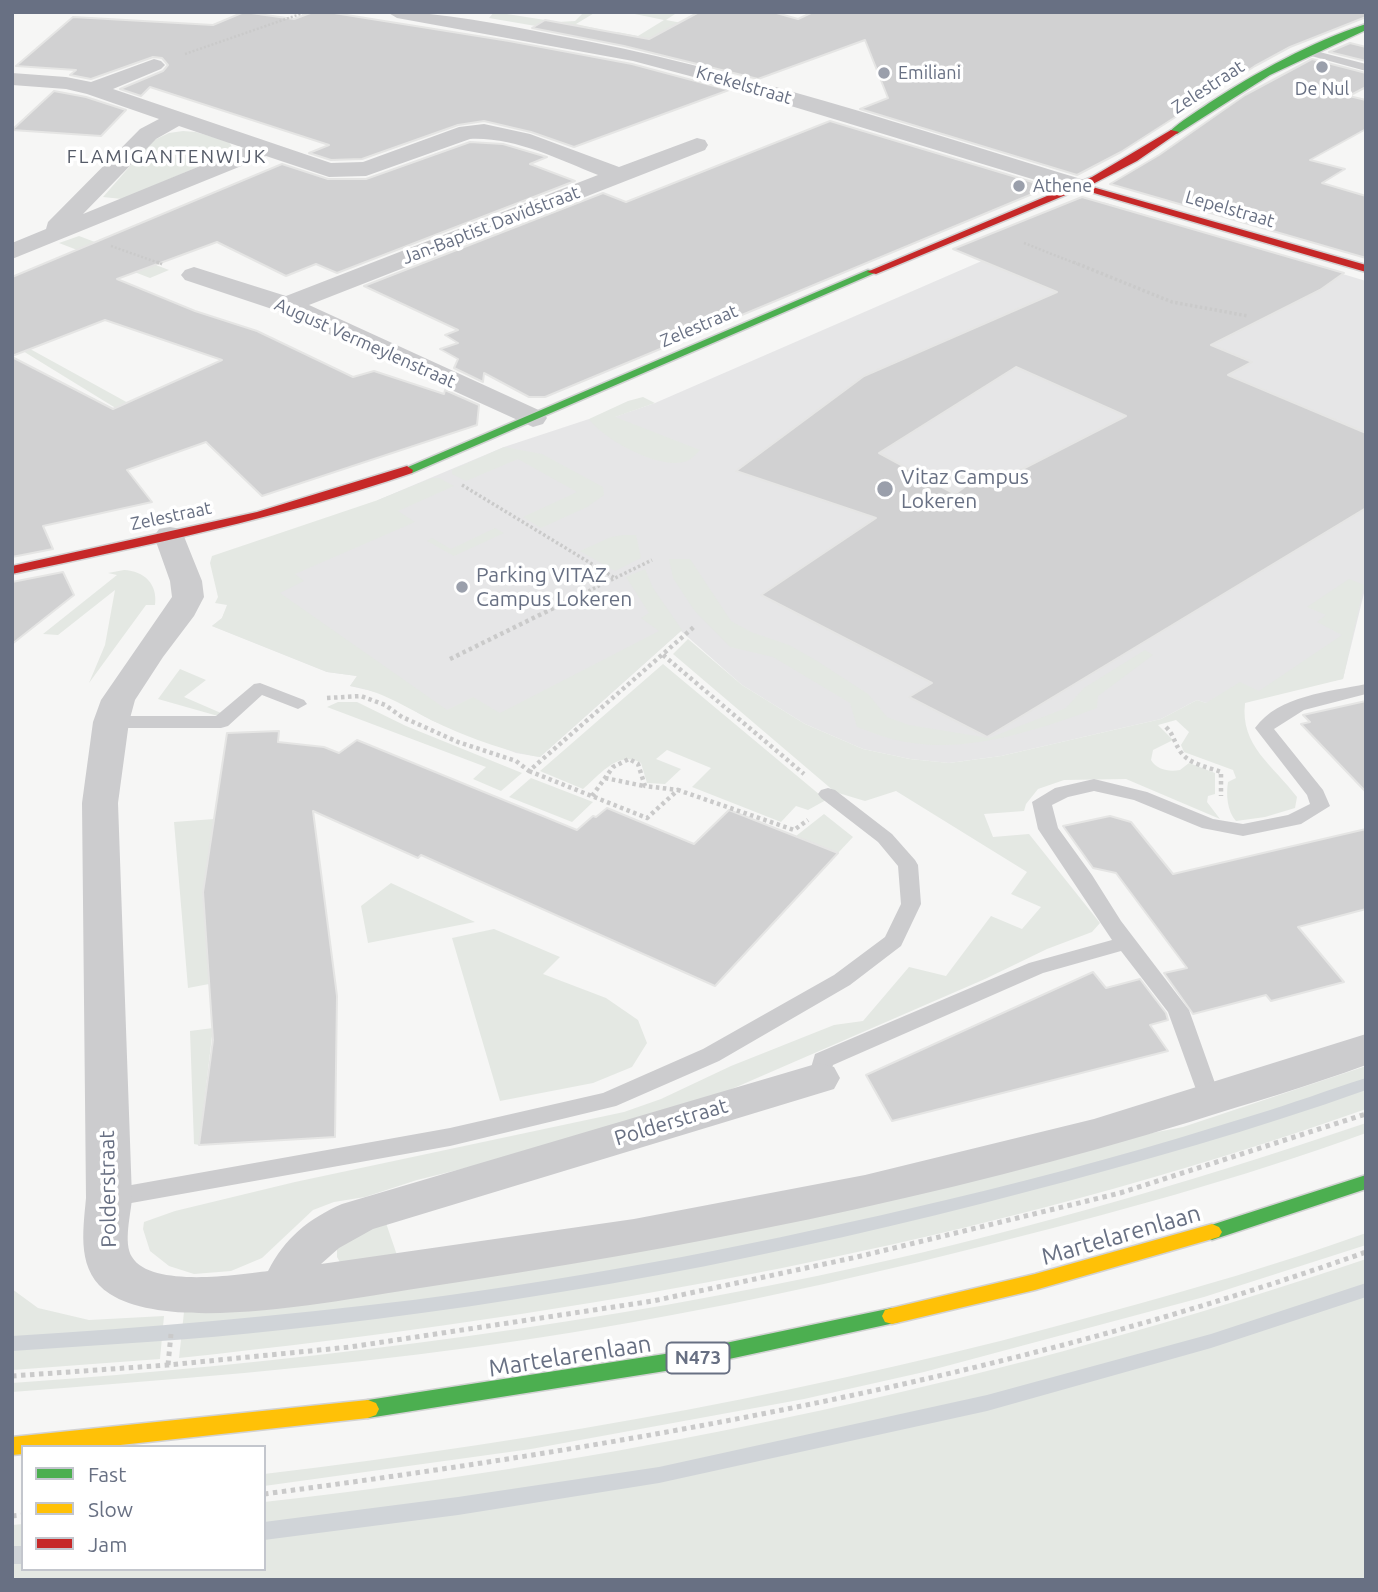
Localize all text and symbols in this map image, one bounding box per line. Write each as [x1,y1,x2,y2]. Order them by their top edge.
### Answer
street label: Zelestraat [1168,56,1248,118]
marker: De Nul [1314,59,1330,75]
street label: Krekelstraat [694,61,794,109]
place label: Emiliani [898,62,961,84]
marker: Emiliani [876,65,892,81]
place label: De Nul [1295,78,1349,100]
district label: FLAMIGANTENWIJK [69,146,265,168]
place label: Athene [1033,175,1092,197]
marker: Athene [1011,178,1027,194]
street label: Jan-Baptist Davidstraat [399,181,583,269]
street label: Lepelstraat [1183,186,1277,232]
street label: August Vermeylenstraat [271,293,459,393]
street label: Zelestraat [657,300,741,352]
place label: Vitaz Campus Lokeren [901,464,1029,514]
marker: Vitaz Campus Lokeren [875,479,895,499]
street label: Zelestraat [129,497,213,535]
place label: Parking VITAZ Campus Lokeren [476,562,632,612]
marker: Parking VITAZ Campus Lokeren [454,579,470,595]
street label: Polderstraat [611,1093,731,1151]
street label: Polderstraat [94,1130,122,1248]
street label: Martelarenlaan [1038,1199,1204,1271]
street label: Martelarenlaan [487,1329,653,1383]
road number: N473 [666,1342,730,1374]
legend [21,1445,266,1571]
text: Fast [88,1462,126,1486]
text: Slow [88,1497,133,1521]
text: Jam [88,1532,127,1556]

